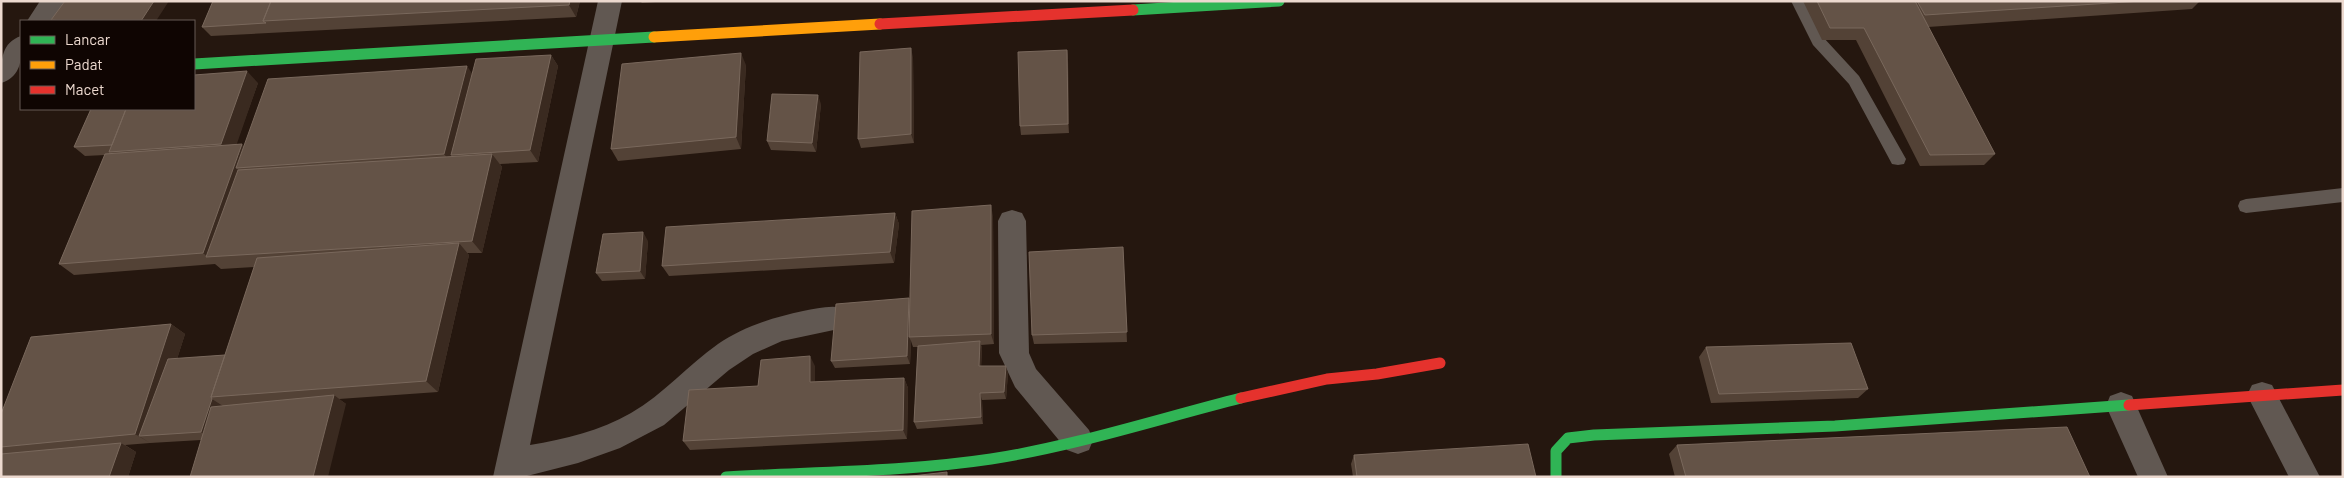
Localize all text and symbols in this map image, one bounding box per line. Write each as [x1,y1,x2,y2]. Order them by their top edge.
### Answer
legend [20,20,195,110]
text: Lancar [65,30,111,48]
text: Padat [65,55,103,73]
text: Macet [65,80,105,98]

